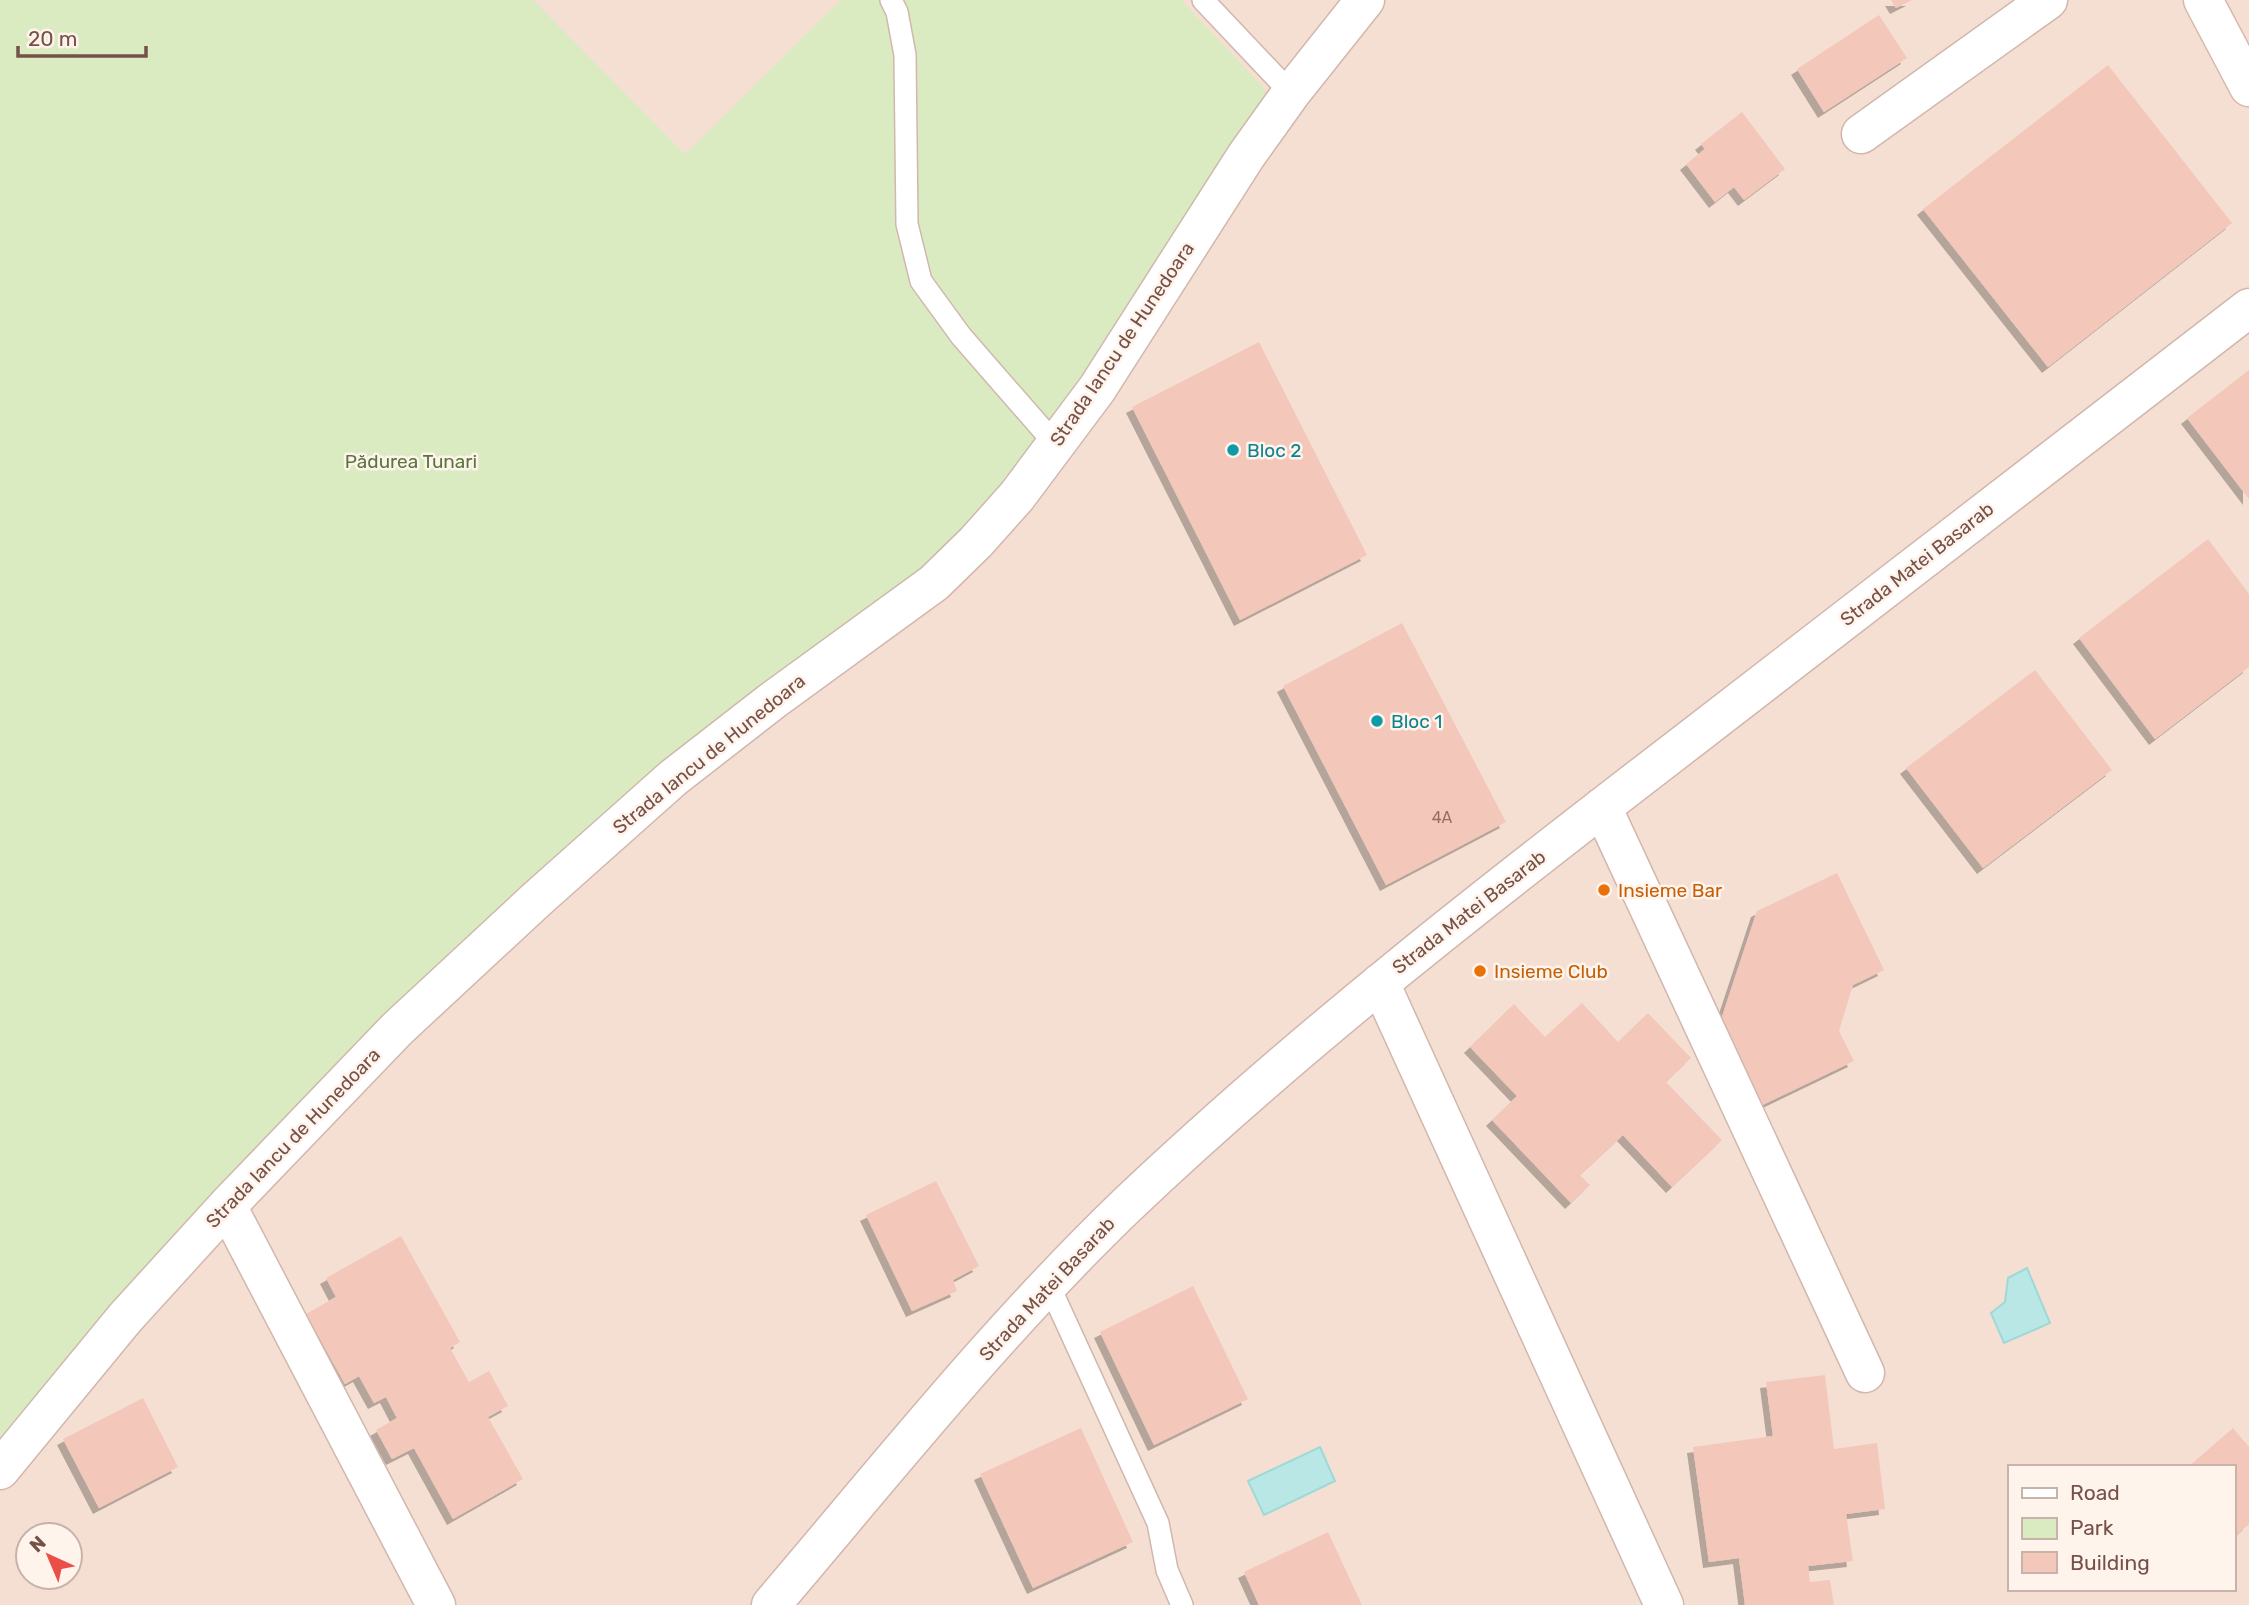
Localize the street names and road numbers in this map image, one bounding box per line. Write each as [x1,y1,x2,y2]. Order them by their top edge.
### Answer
street label: Strada Iancu de Hunedoara [1045,238,1199,450]
street label: Strada Matei Basarab [1836,497,1998,631]
street label: Strada Iancu de Hunedoara [608,669,810,839]
street label: Strada Matei Basarab [1388,845,1550,979]
street label: Strada Iancu de Hunedoara [201,1043,385,1233]
street label: Strada Matei Basarab [974,1212,1120,1366]

